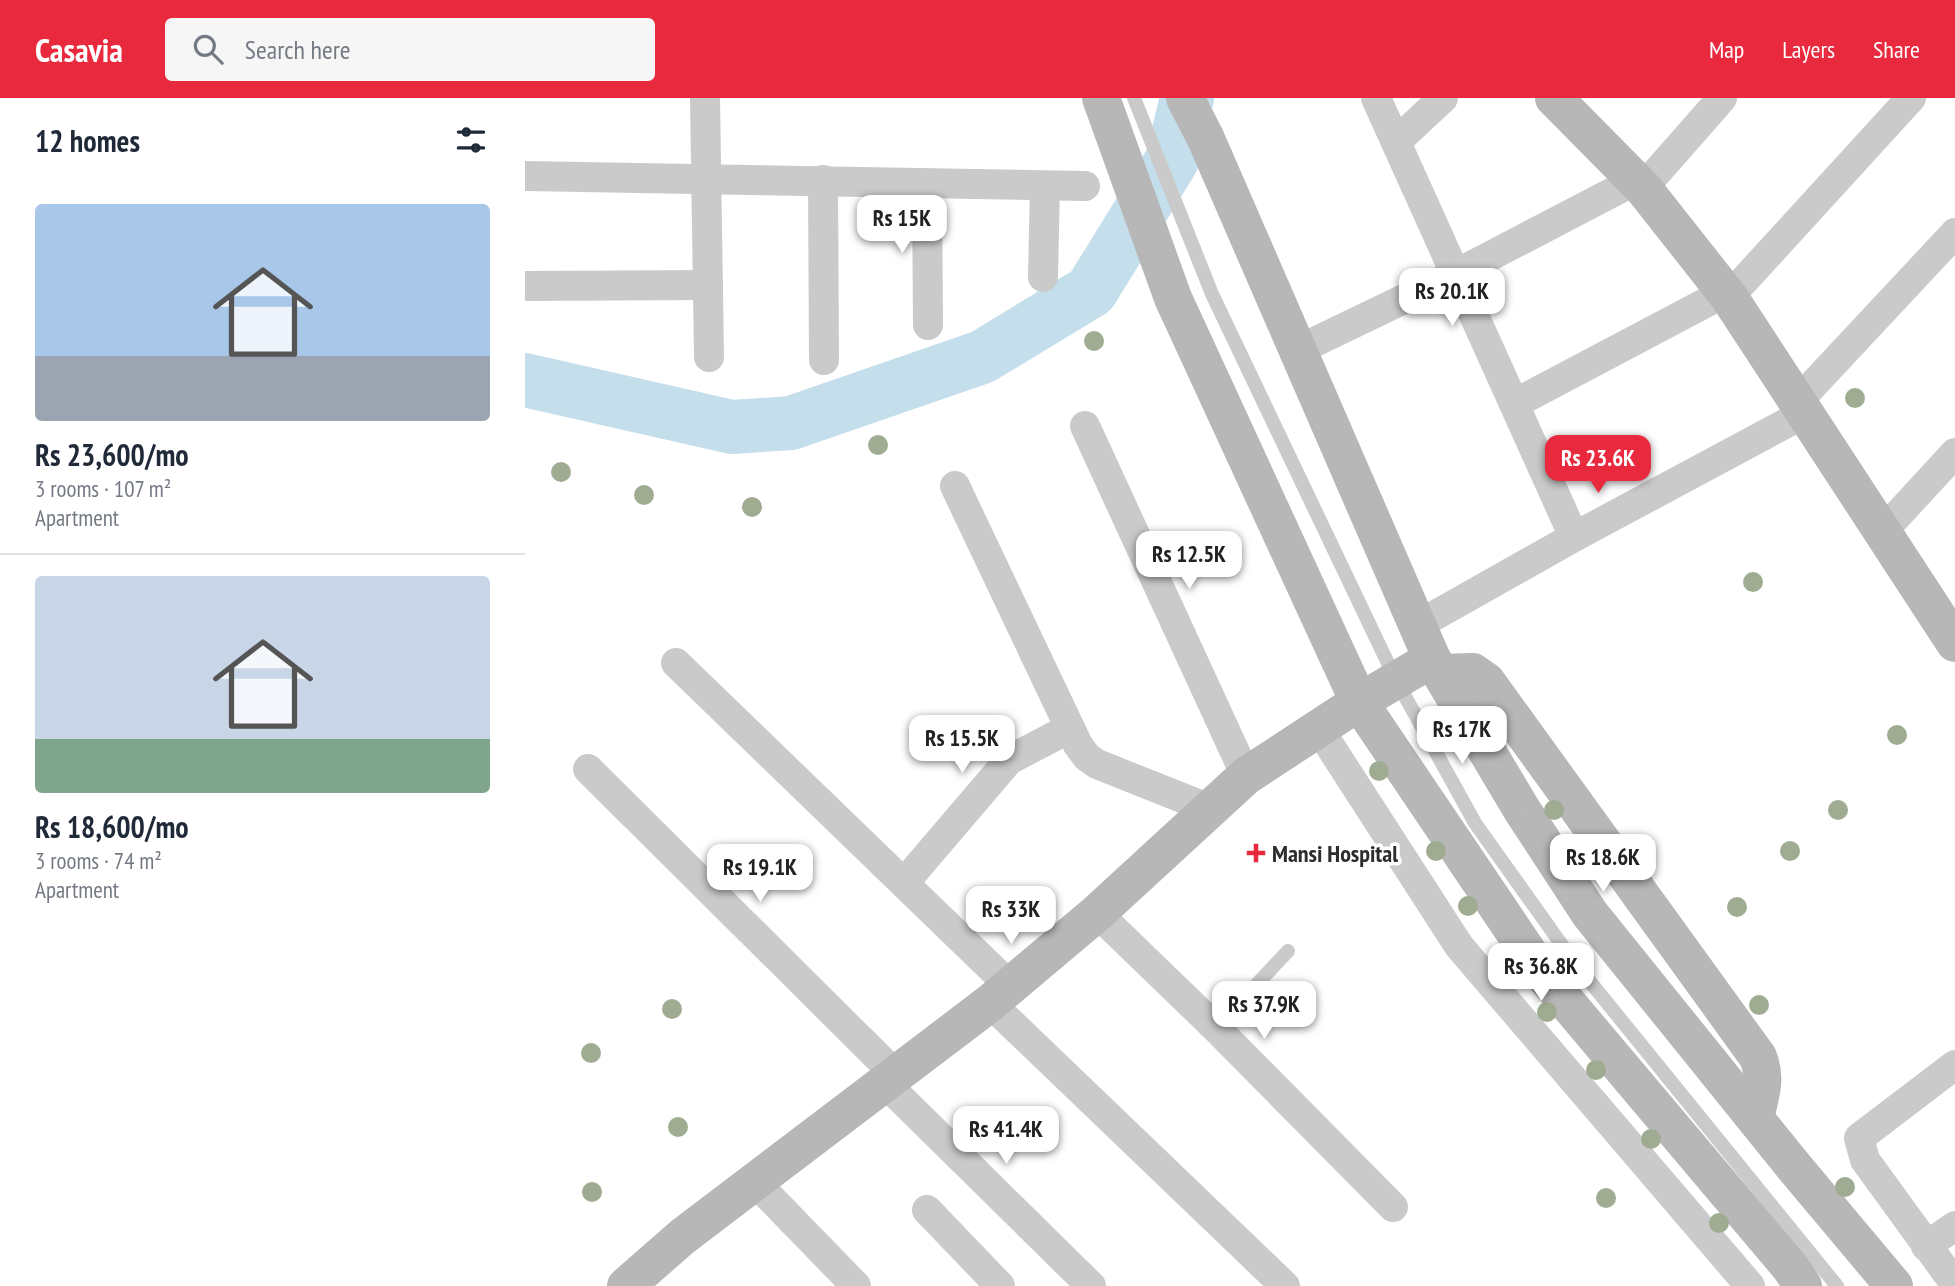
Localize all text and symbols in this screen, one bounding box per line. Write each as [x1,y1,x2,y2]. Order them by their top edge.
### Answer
search box [165,18,655,81]
text: Casavia [35,28,123,71]
icon: search [189,30,227,68]
text: Search here [245,33,351,66]
text: Map [1709,34,1744,65]
text: Layers [1782,34,1835,65]
text: Share [1873,34,1920,65]
text: 12 homes [35,121,140,160]
icon: filters [452,121,490,159]
pin: Rs 15K [845,195,959,255]
text: Rs 15K [873,203,931,232]
icon: home [200,249,326,375]
pin: Rs 20.1K [1380,268,1524,328]
text: Rs 20.1K [1415,276,1489,305]
text: Rs 23,600/mo [35,435,189,474]
pin: Rs 23.6K [1526,436,1670,495]
text: Rs 23.6K [1561,443,1635,472]
text: 3 rooms · 107 m² [35,474,171,503]
text: Apartment [35,503,119,532]
pin: Rs 12.5K [1117,532,1261,591]
text: Rs 12.5K [1152,539,1226,568]
icon: home [200,621,326,747]
pin: Rs 17K [1405,706,1519,766]
text: Rs 17K [1433,714,1491,743]
pin: Rs 15.5K [890,716,1034,775]
text: Rs 15.5K [925,723,999,752]
text: Rs 18,600/mo [35,807,189,846]
pin: Rs 18.6K [1531,834,1675,894]
place label: Mansi Hospital [1272,838,1398,869]
text: Rs 18.6K [1566,842,1640,871]
marker: Mansi Hospital [1246,843,1266,863]
pin: Rs 19.1K [688,844,832,904]
text: 3 rooms · 74 m² [35,846,162,875]
text: Rs 19.1K [723,852,797,881]
text: Apartment [35,875,119,904]
pin: Rs 33K [954,886,1068,946]
text: Rs 33K [982,894,1040,923]
pin: Rs 36.8K [1469,944,1613,1003]
text: Rs 36.8K [1504,951,1578,980]
pin: Rs 37.9K [1192,982,1336,1041]
text: Rs 37.9K [1228,989,1300,1018]
pin: Rs 41.4K [934,1107,1078,1166]
text: Rs 41.4K [969,1114,1043,1143]

